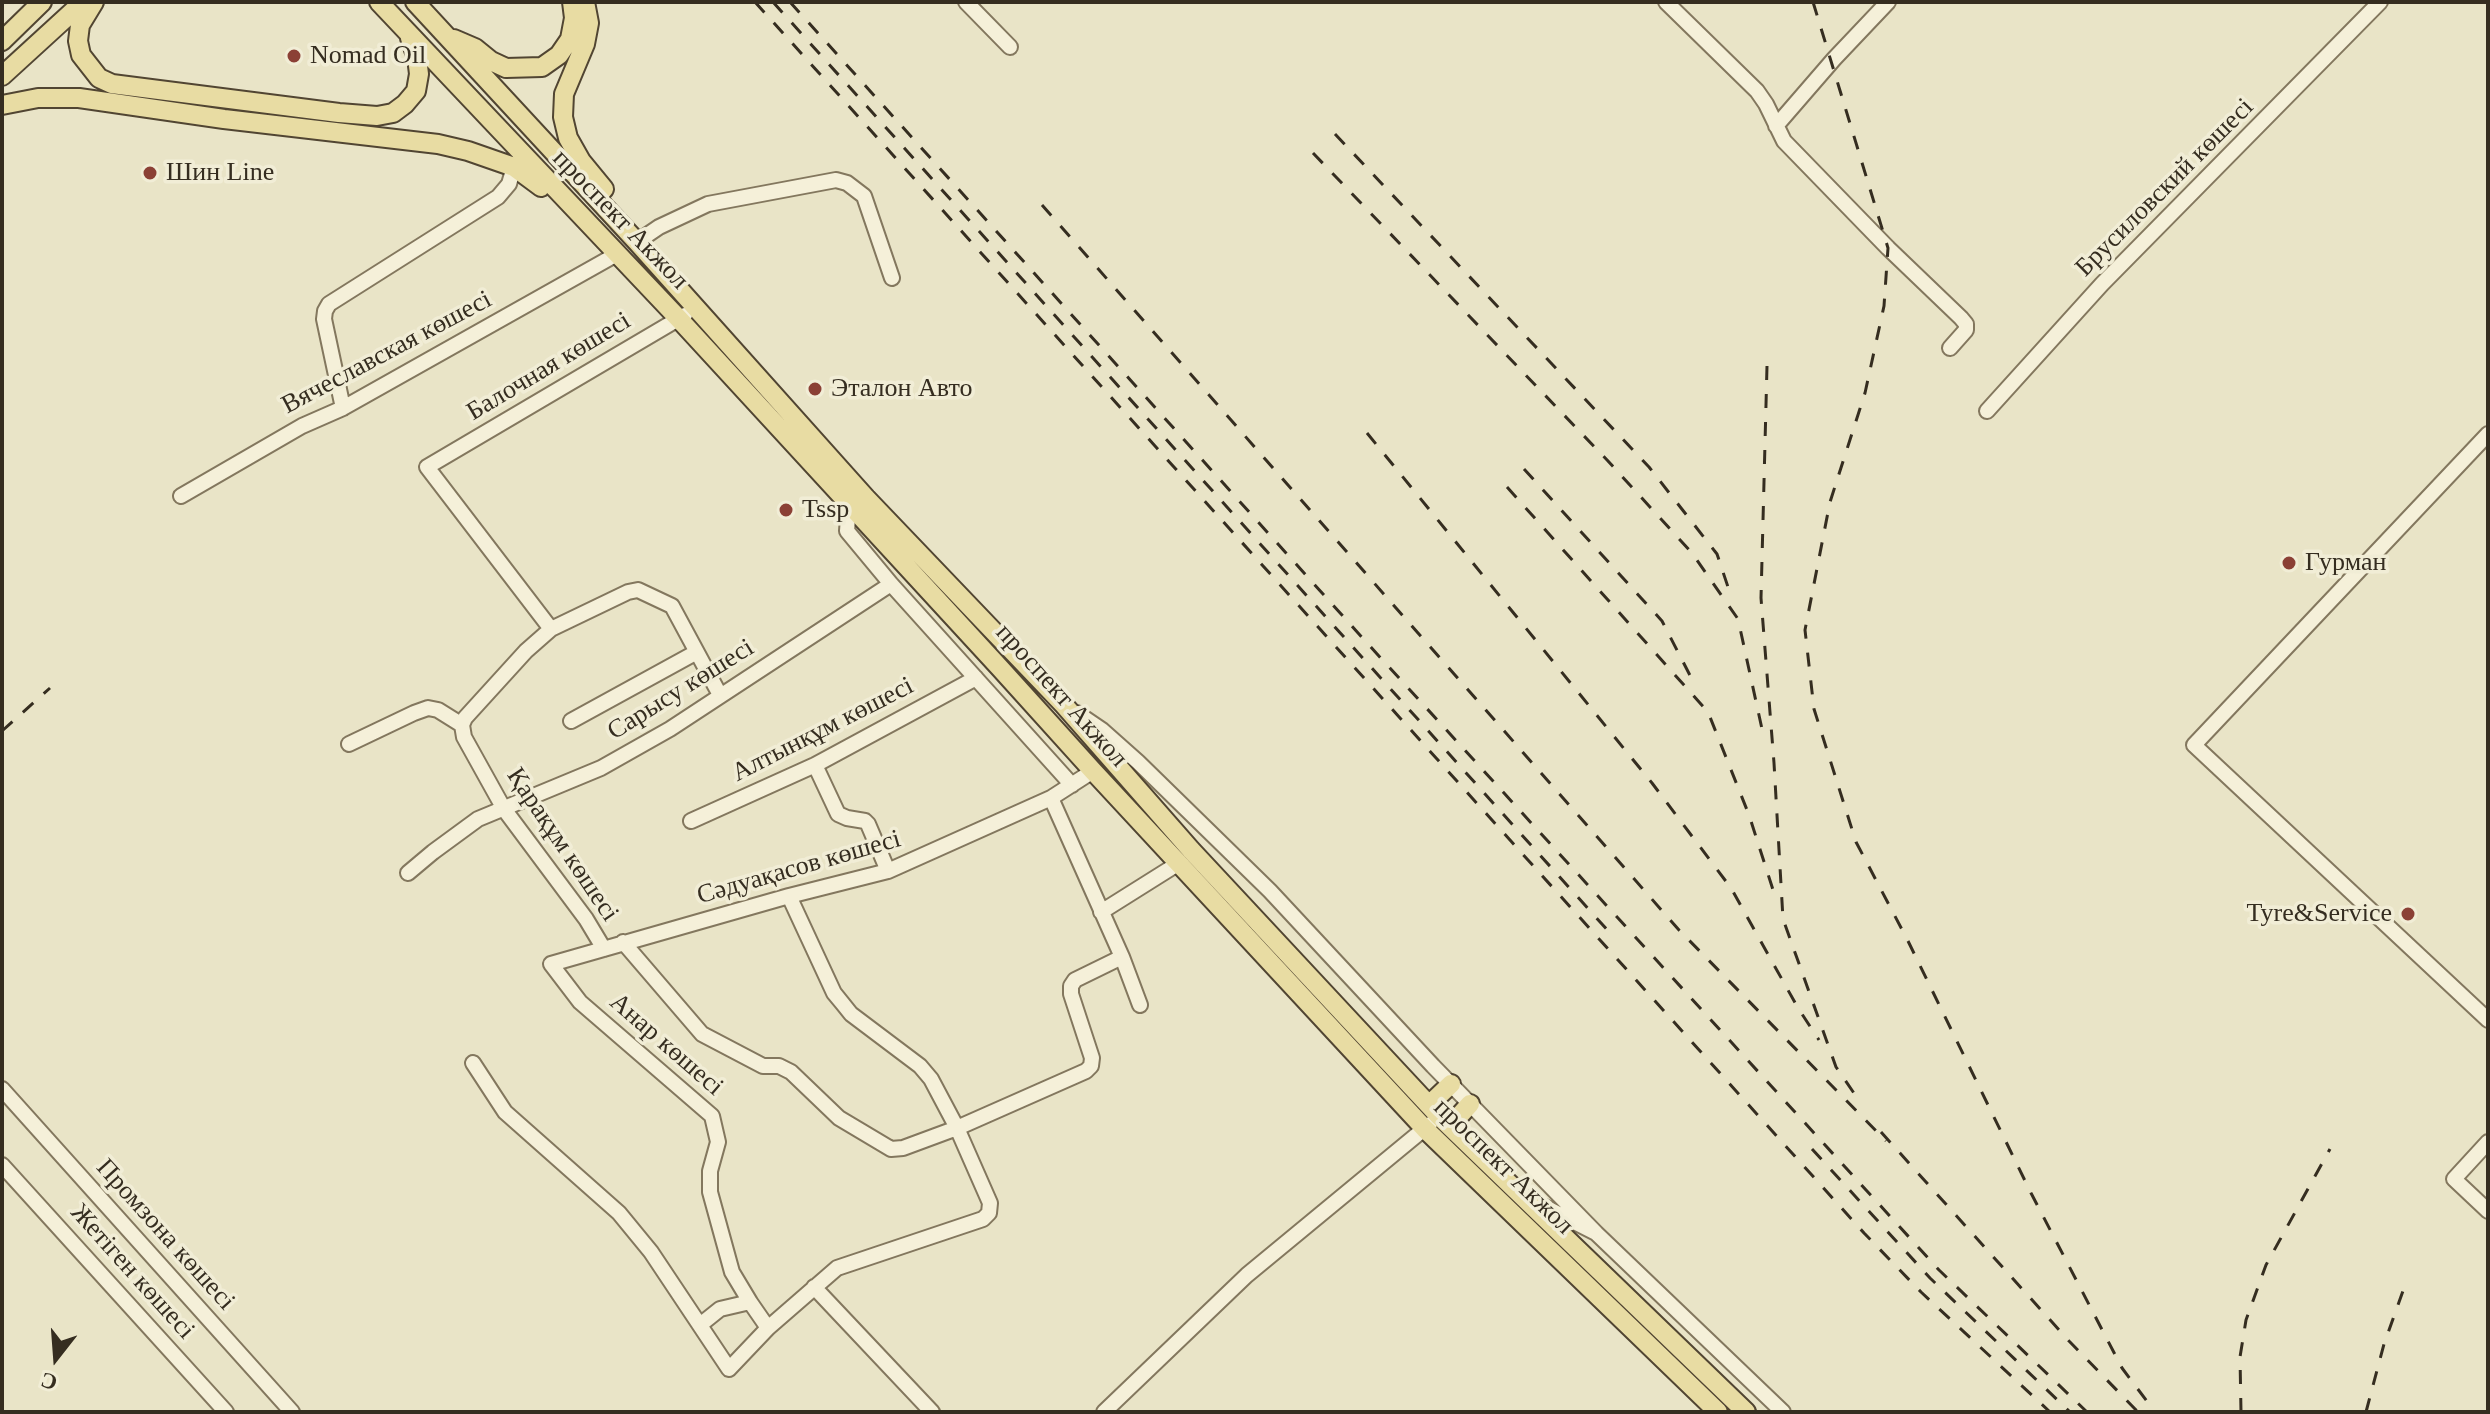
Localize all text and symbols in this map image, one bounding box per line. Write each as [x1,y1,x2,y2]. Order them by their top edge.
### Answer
place label: Nomad Oil [310,40,426,72]
marker: Nomad Oil [285,47,303,65]
street label: Брусиловский көшесі [2069,92,2261,284]
street label: проспект Акжол [546,144,694,296]
place label: Шин Line [166,157,274,189]
marker: Шин Line [141,164,159,182]
street label: Вячеславская көшесі [277,285,497,421]
street label: Балочная көшесі [461,306,637,428]
place label: Эталон Авто [831,373,972,405]
marker: Эталон Авто [806,380,824,398]
place label: Tssp [802,494,849,526]
marker: Tssp [777,501,795,519]
place label: Гурман [2305,547,2386,579]
marker: Гурман [2280,554,2298,572]
street label: проспект Акжол [988,618,1134,774]
street label: Сарысу көшесі [602,633,760,747]
street label: Алтынқұм көшесі [727,671,919,789]
street label: Қарақұм көшесі [499,762,625,928]
street label: Сәдуақасов көшесі [694,824,904,912]
place label: Tyre&Service [2247,898,2392,930]
marker: Tyre&Service [2399,905,2417,923]
street label: Анар көшесі [603,987,729,1103]
street label: проспект Акжол [1427,1093,1579,1241]
street label: Промзона көшесі [89,1153,241,1317]
street label: Жетіген көшесі [63,1198,201,1346]
north arrow [16,1318,96,1398]
text: С [38,1367,60,1396]

